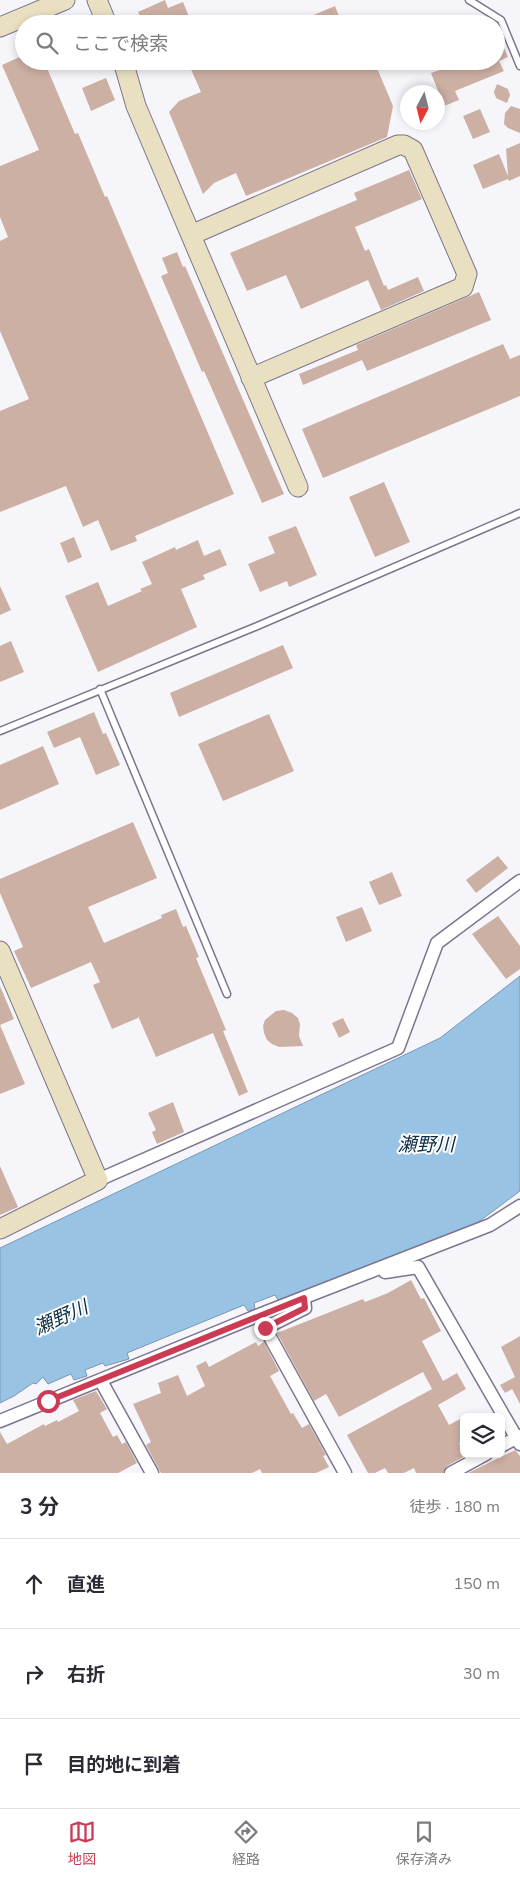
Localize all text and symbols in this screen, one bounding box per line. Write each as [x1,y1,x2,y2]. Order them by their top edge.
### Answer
search box [15,15,505,70]
icon: search [33,29,61,57]
text: ここで検索 [73,31,168,57]
north arrow [400,85,445,130]
water label: 瀬野川 [397,1132,456,1158]
water label: 瀬野川 [30,1294,94,1341]
route end [254,1317,277,1340]
route start [37,1390,60,1413]
map controls [460,1413,505,1458]
button: layers [460,1413,505,1458]
text: 3 分 [20,1493,59,1521]
text: 徒歩 · 180 m [410,1496,500,1518]
icon: ahead [20,1570,48,1598]
text: 直進 [67,1572,105,1598]
text: 150 m [453,1573,500,1595]
icon: right [20,1660,48,1688]
text: 右折 [67,1662,105,1688]
text: 30 m [463,1663,500,1685]
icon: arrive [20,1750,48,1778]
text: 目的地に到着 [67,1752,181,1778]
tab: 地図 [68,1818,96,1869]
tab: 経路 [232,1818,260,1869]
tab: 保存済み [396,1818,452,1869]

